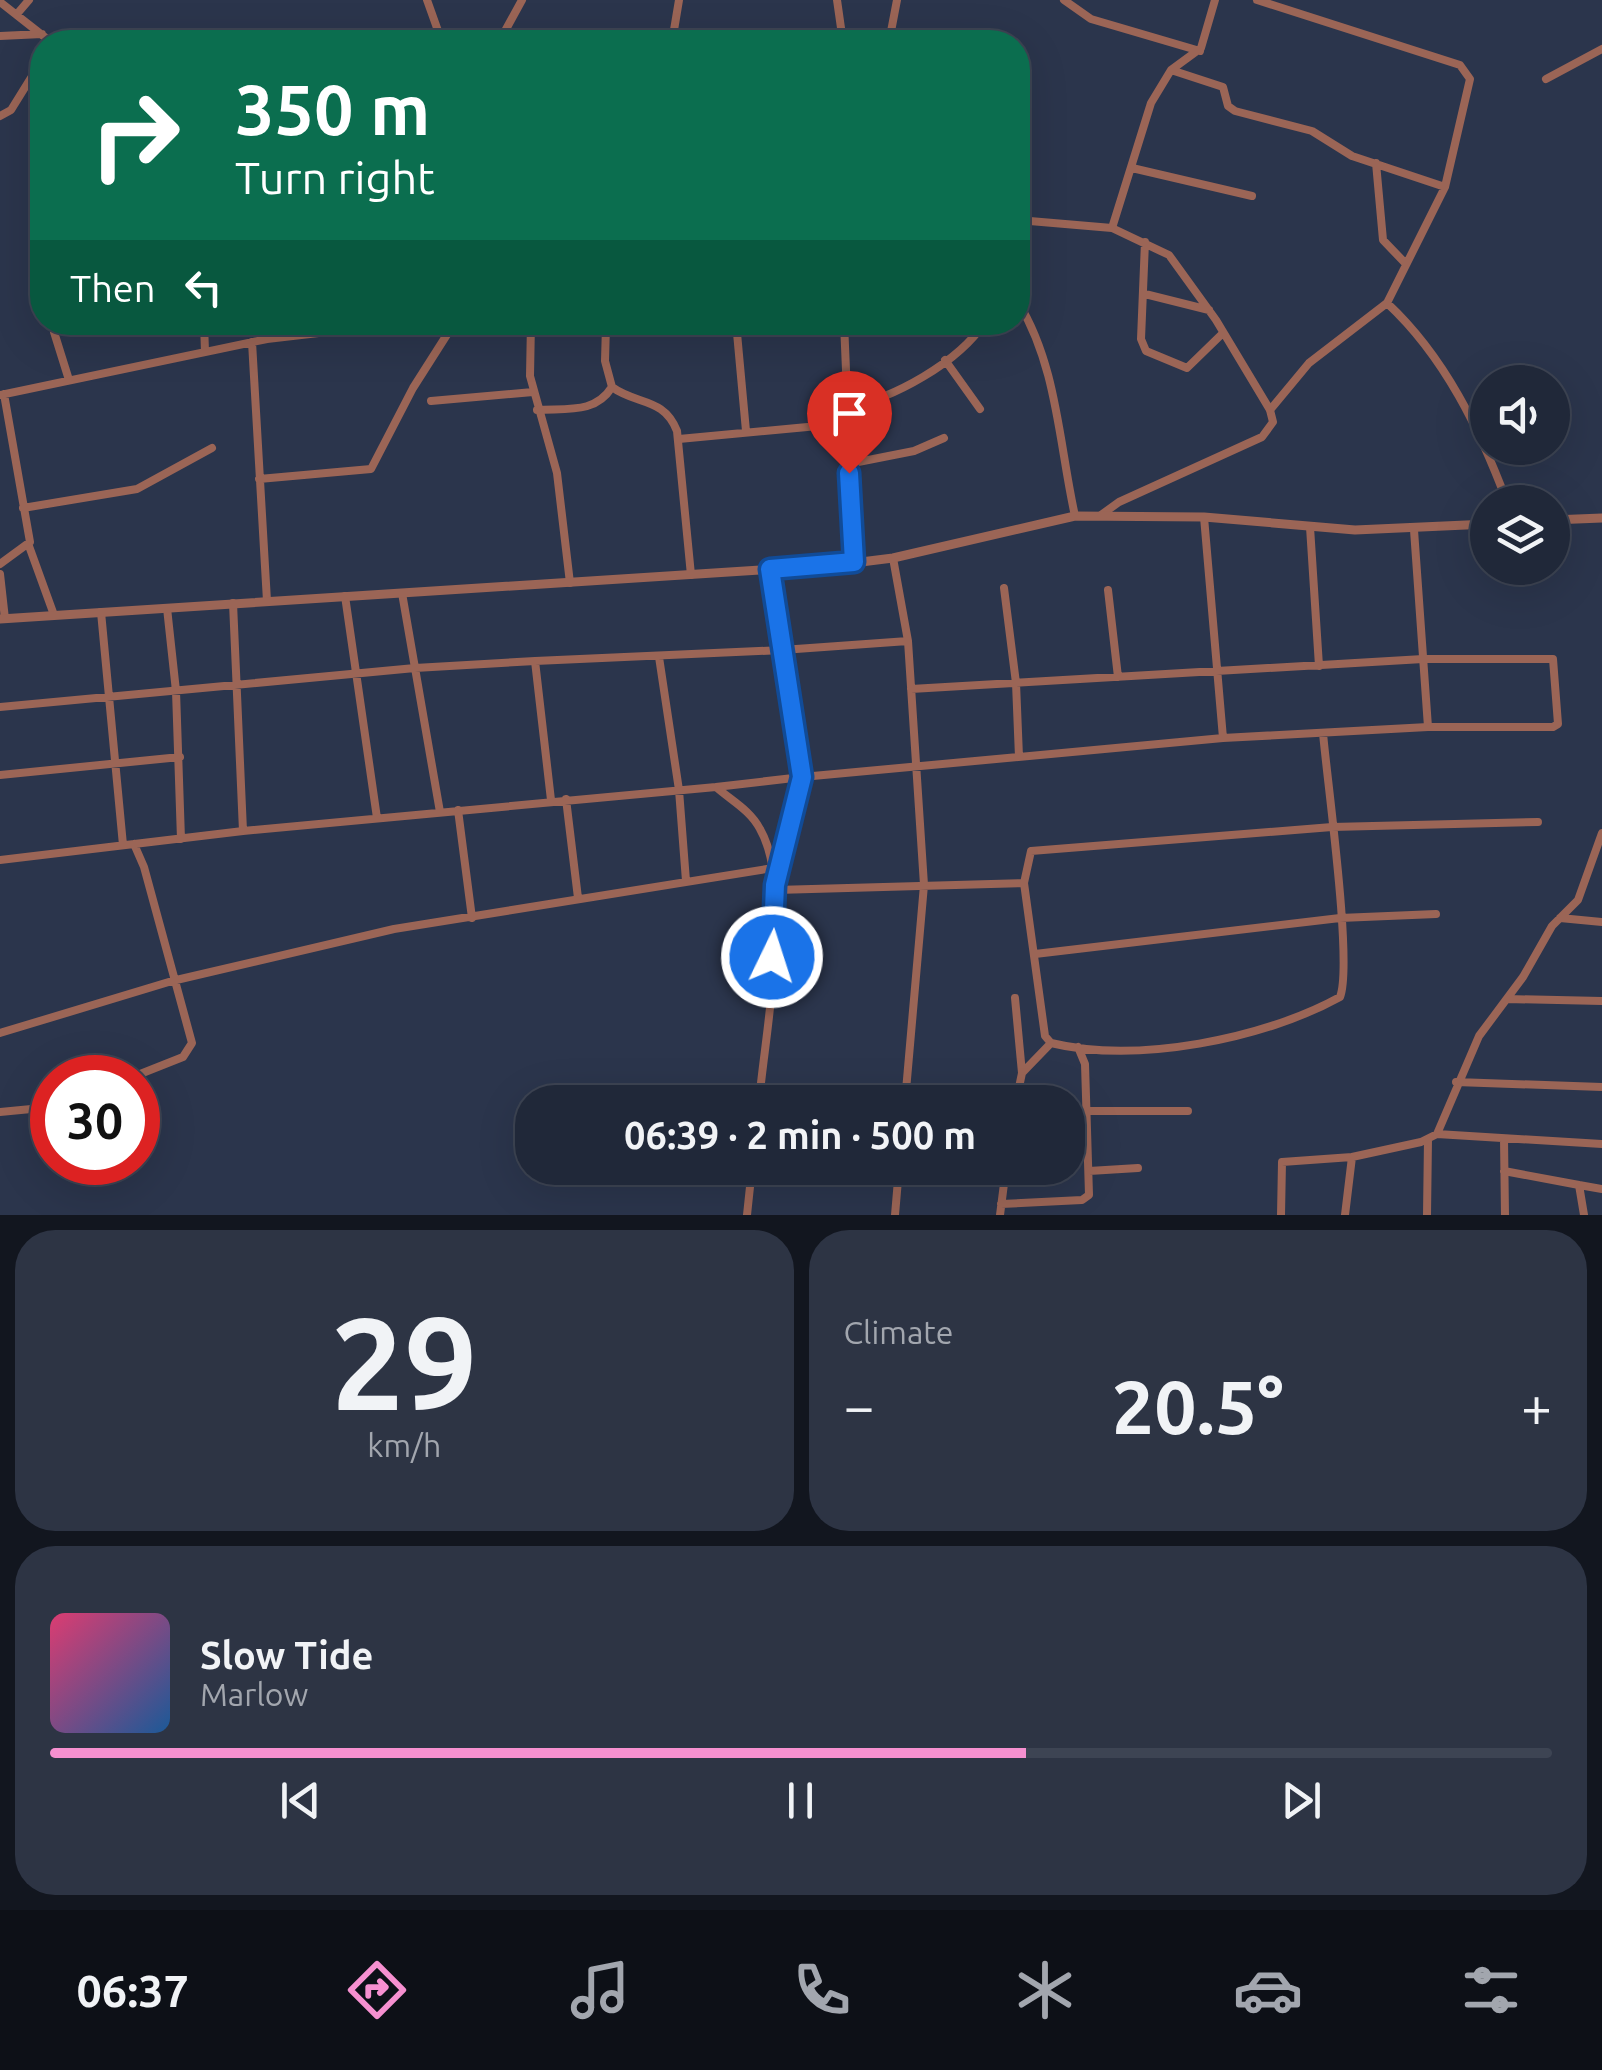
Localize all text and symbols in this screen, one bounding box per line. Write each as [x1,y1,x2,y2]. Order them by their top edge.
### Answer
icon: right [70,70,200,200]
text: 350 m [235,70,430,148]
text: Turn right [235,152,435,203]
icon: left [176,260,231,315]
text: Then [70,267,156,309]
map controls [1470,365,1570,585]
button: sound [1470,365,1570,465]
pin [807,371,892,474]
icon: arrive [822,386,877,441]
button: layers [1470,485,1570,585]
position arrow [720,905,824,1009]
speed limit sign: 30 [30,1055,160,1185]
text: 06:39 · 2 min · 500 m [624,1114,976,1156]
text: 29 [331,1289,478,1435]
text: Climate [844,1314,954,1350]
text: 20.5° [1112,1364,1284,1448]
text: − [844,1375,875,1436]
text: + [1521,1375,1552,1436]
text: km/h [367,1427,441,1463]
text: Slow Tide [200,1634,373,1676]
text: Marlow [200,1676,308,1712]
icon: previous [273,1773,328,1828]
icon: pause [773,1773,828,1828]
icon: next [1274,1773,1329,1828]
icon: directions [342,1955,412,2025]
icon: music [565,1955,635,2025]
icon: phone [787,1955,857,2025]
icon: climate [1010,1955,1080,2025]
icon: car [1233,1955,1303,2025]
icon: filters [1456,1955,1526,2025]
text: 06:37 [76,1965,189,2016]

